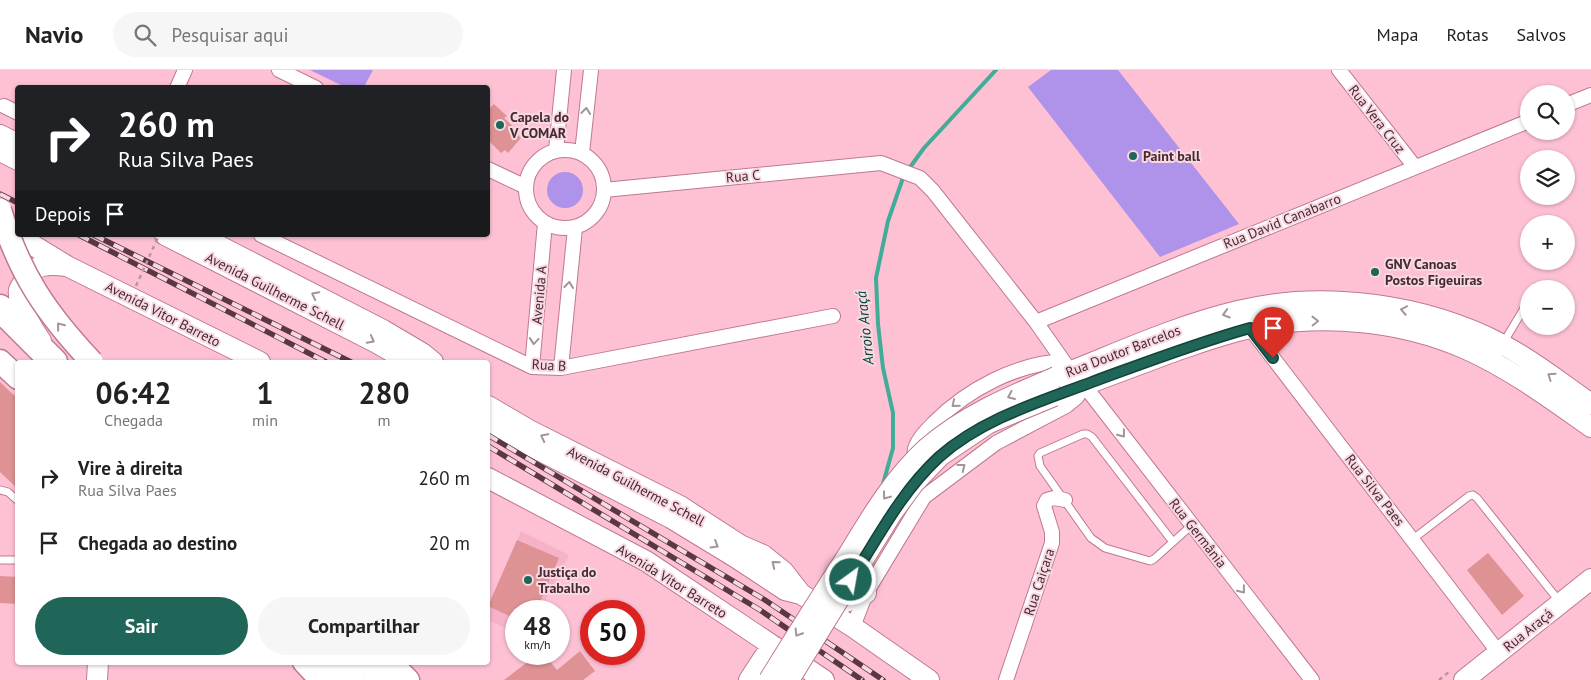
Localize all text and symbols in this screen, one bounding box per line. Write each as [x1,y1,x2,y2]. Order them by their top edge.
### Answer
search box [113,12,463,57]
text: Navio [25,19,83,50]
icon: search [131,21,159,49]
text: Pesquisar aqui [171,23,289,47]
text: Mapa [1377,23,1418,46]
text: Rotas [1446,23,1489,46]
text: Salvos [1517,23,1566,46]
street label: Rua Vera Cruz [1345,81,1409,157]
map controls [1520,85,1575,335]
button: search [1520,85,1575,140]
text: 260 m [118,101,215,147]
icon: right [35,105,100,170]
one-way arrow [580,107,591,115]
place label: Capela do V COMAR [509,108,569,142]
marker: Capela do V COMAR [494,119,506,131]
text: Rua Silva Paes [118,145,254,173]
place label: Paint ball [1143,147,1201,165]
marker: Paint ball [1127,150,1139,162]
button: layers [1520,150,1575,205]
street label: Rua C [725,166,761,186]
street label: Rua David Canabarro [1221,189,1343,253]
icon: arrive [101,200,129,228]
text: Depois [35,202,91,226]
button: + [1520,215,1575,270]
street label: Avenida Guilherme Schell [203,248,347,334]
place label: GNV Canoas Postos Figeuiras [1385,255,1482,289]
street label: Avenida A [527,264,551,325]
marker: GNV Canoas Postos Figeuiras [1369,266,1381,278]
street label: Avenida Vitor Barreto [102,277,224,351]
button: − [1520,280,1575,335]
one-way arrow [563,281,574,289]
water label: Arroio Araçá [851,289,878,367]
one-way arrow [311,291,320,301]
one-way arrow [1400,305,1408,316]
pin [1252,307,1294,358]
one-way arrow [1222,309,1230,319]
icon: arrive [1259,314,1287,342]
one-way arrow [1312,316,1320,326]
street label: Rua Doutor Barcelos [1063,321,1183,381]
one-way arrow [58,323,66,332]
one-way arrow [366,334,375,344]
one-way arrow [529,337,540,345]
street label: Rua B [531,355,567,375]
text: 06:42 [95,373,172,412]
text: 1 [257,373,274,412]
text: 280 [358,373,410,412]
one-way arrow [1547,373,1557,382]
one-way arrow [1007,390,1016,401]
one-way arrow [951,399,960,408]
text: Chegada [104,410,163,430]
text: min [252,410,278,430]
text: m [378,410,391,430]
one-way arrow [1116,428,1125,437]
one-way arrow [540,433,549,443]
street label: Avenida Guilherme Schell [564,442,708,530]
street label: Rua Silva Paes [1341,450,1409,530]
text: Vire à direita [78,456,183,480]
icon: right [35,464,63,492]
one-way arrow [956,465,965,473]
text: 260 m [418,466,470,490]
text: Rua Silva Paes [78,480,177,500]
one-way arrow [883,490,892,500]
street label: Rua Germânia [1165,495,1231,571]
icon: arrive [35,529,63,557]
text: Chegada ao destino [78,531,237,555]
text: 20 m [429,531,470,555]
one-way arrow [709,539,718,549]
street label: Avenida Vitor Barreto [613,540,731,622]
street label: Rua Caiçara [1020,546,1058,618]
position arrow [824,553,876,605]
one-way arrow [772,562,781,570]
place label: Justiça do Trabalho [537,563,597,597]
marker: Justiça do Trabalho [522,574,534,586]
one-way arrow [1237,584,1245,593]
button: Sair [35,597,248,655]
button: Compartilhar [258,597,470,655]
speed limit sign: 50 [580,600,645,665]
street label: Rua Araçá [1499,604,1557,656]
text: 48 [523,610,552,642]
one-way arrow [795,627,805,636]
text: km/h [524,637,551,652]

